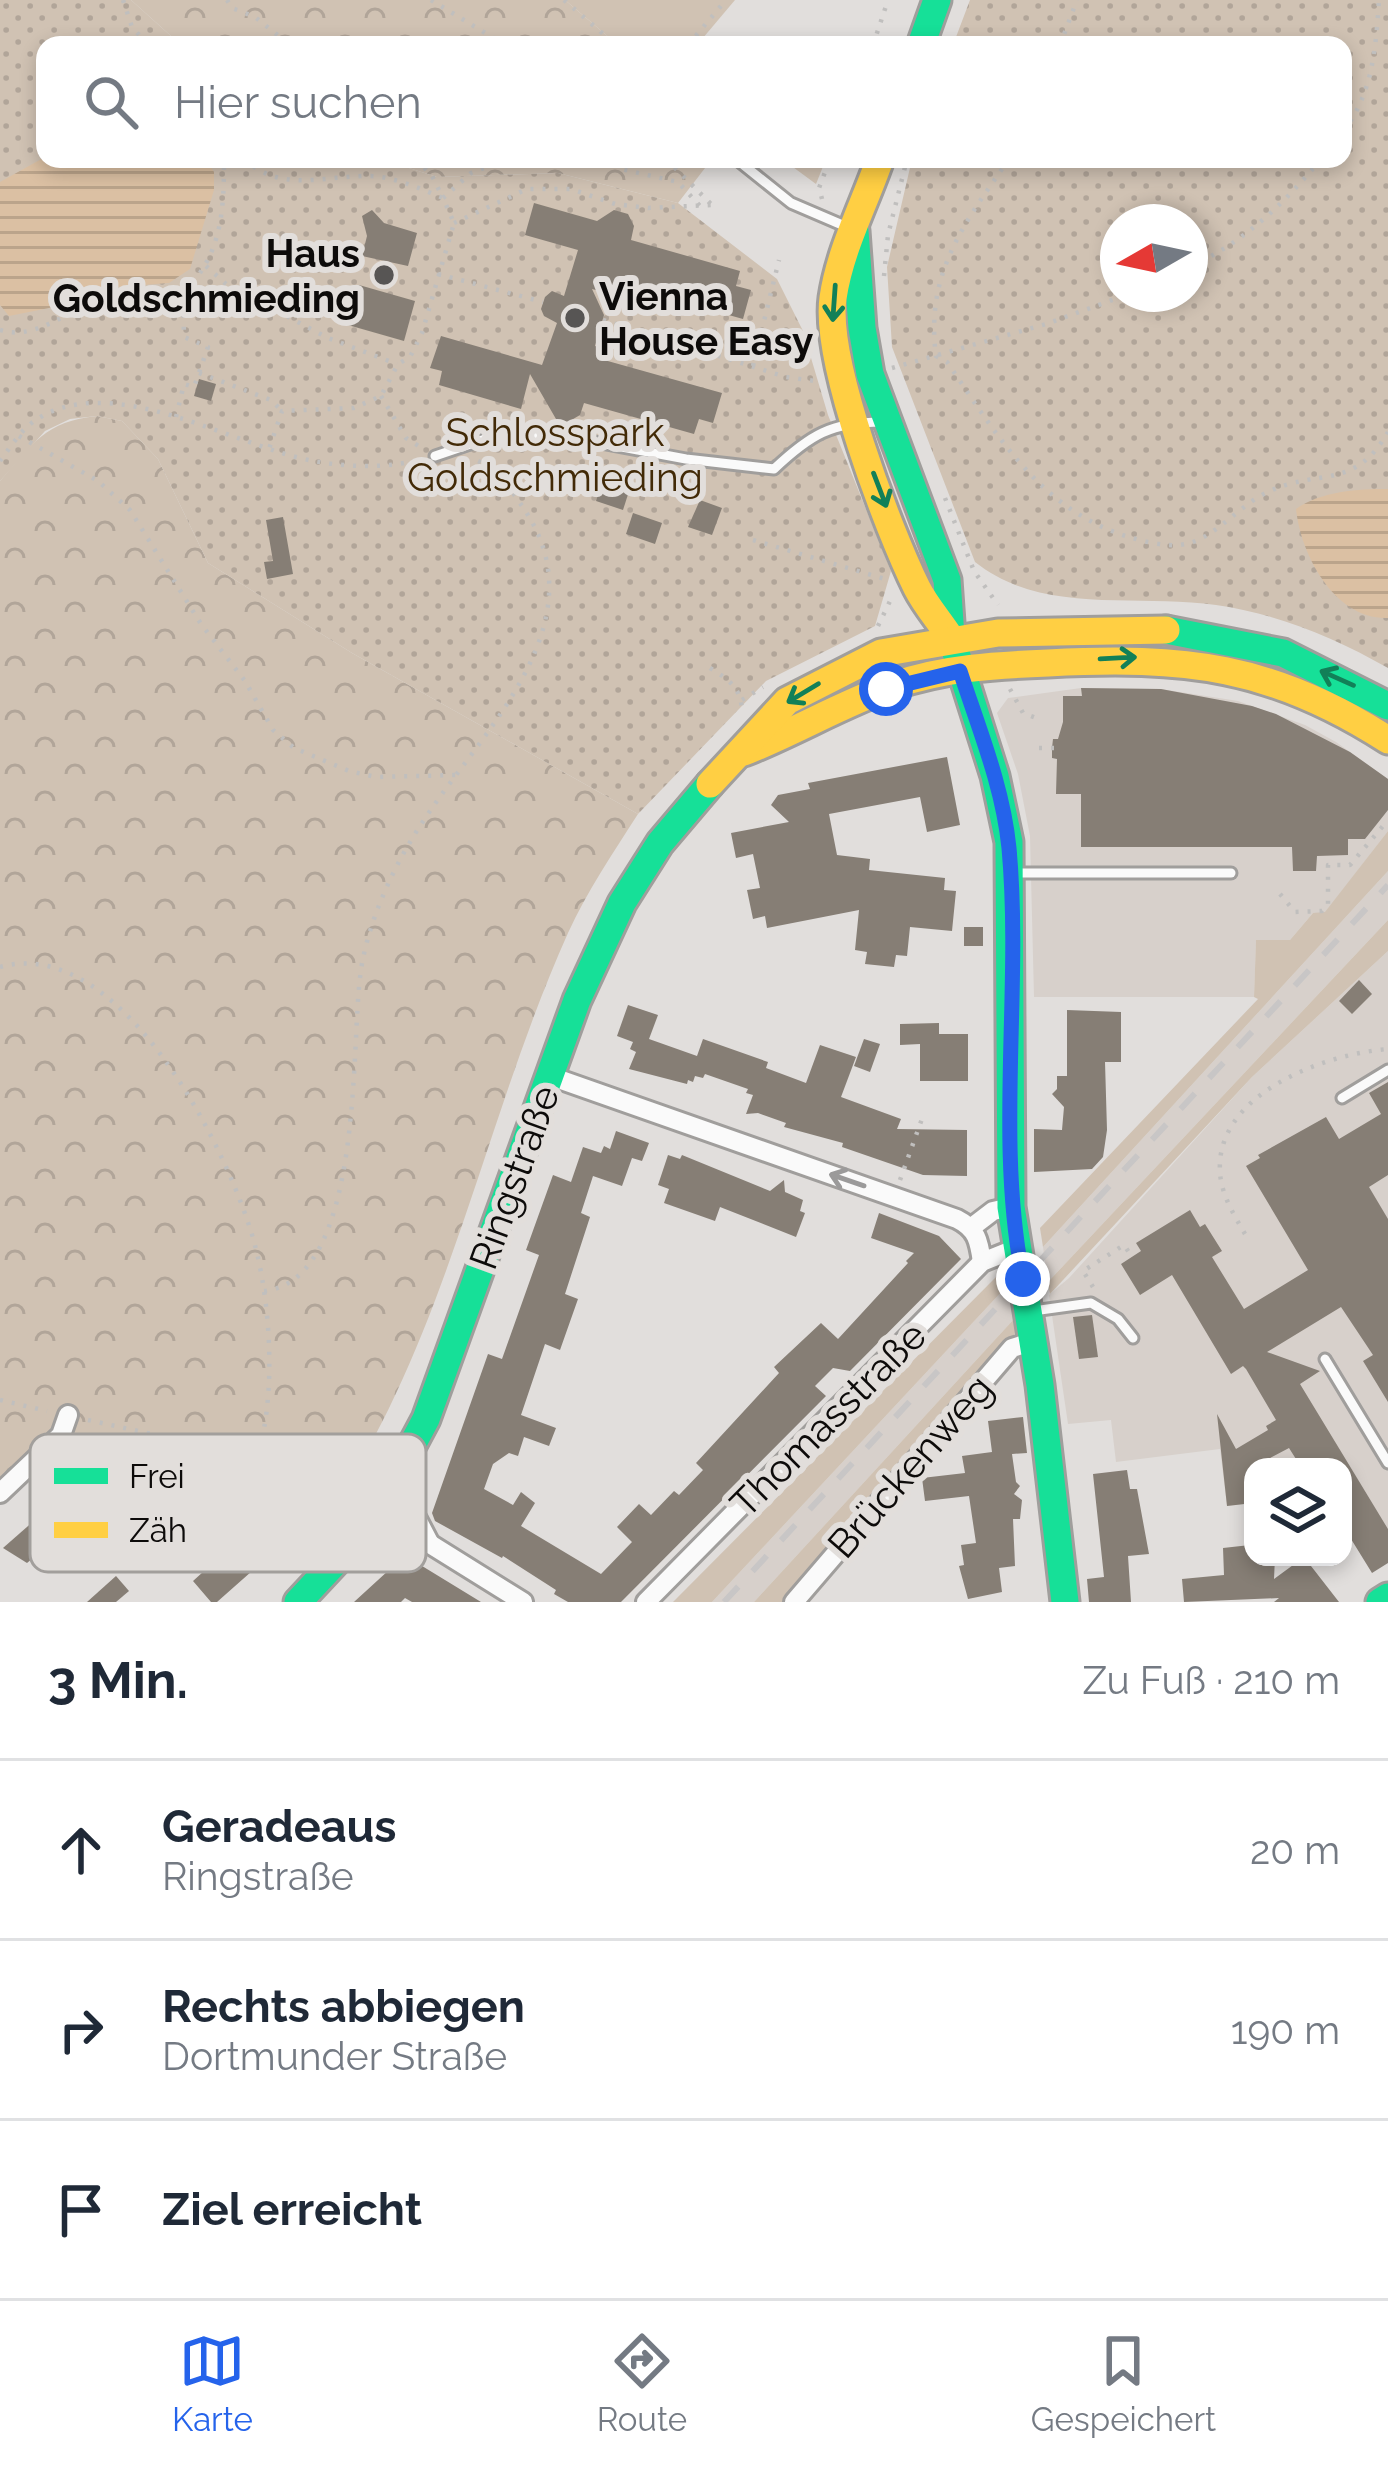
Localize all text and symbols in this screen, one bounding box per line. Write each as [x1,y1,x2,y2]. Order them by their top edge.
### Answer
search box [36,36,1352,168]
icon: search [78,69,144,135]
text: Hier suchen [174,76,422,129]
north arrow [1100,204,1208,312]
place label: Haus Goldschmieding [53,230,360,321]
marker: Haus Goldschmieding [371,262,397,288]
place label: Vienna House Easy [599,273,813,364]
one-way arrow [822,283,845,322]
marker: Vienna House Easy [562,305,588,331]
park label: Schlosspark Goldschmieding [407,409,703,500]
one-way arrow [870,471,892,508]
one-way arrow [1098,646,1137,669]
route start [859,662,913,716]
one-way arrow [1320,665,1356,687]
one-way arrow [787,681,821,705]
street label: Ringstraße [460,1079,568,1275]
one-way arrow [829,1168,866,1189]
route end [996,1252,1050,1306]
street label: Thomasstraße [721,1312,935,1526]
street label: Brückenweg [818,1365,1002,1567]
legend [30,1434,426,1572]
text: Frei [129,1457,185,1496]
map controls [1244,1458,1352,1566]
button: layers [1244,1458,1352,1566]
text: Zäh [129,1511,187,1550]
text: 3 Min. [48,1650,188,1710]
text: Zu Fuß · 210 m [1083,1657,1340,1703]
text: Geradeaus [162,1800,397,1853]
icon: ahead [48,1817,114,1883]
text: 20 m [1250,1827,1340,1873]
text: Ringstraße [162,1853,354,1899]
text: Rechts abbiegen [162,1980,525,2033]
icon: right [48,1997,114,2063]
text: 190 m [1231,2007,1340,2053]
text: Dortmunder Straße [162,2033,507,2079]
icon: arrive [48,2177,114,2243]
text: Ziel erreicht [162,2183,422,2236]
tab: Karte [172,2328,253,2439]
tab: Route [597,2328,687,2439]
tab: Gespeichert [1031,2328,1216,2439]

